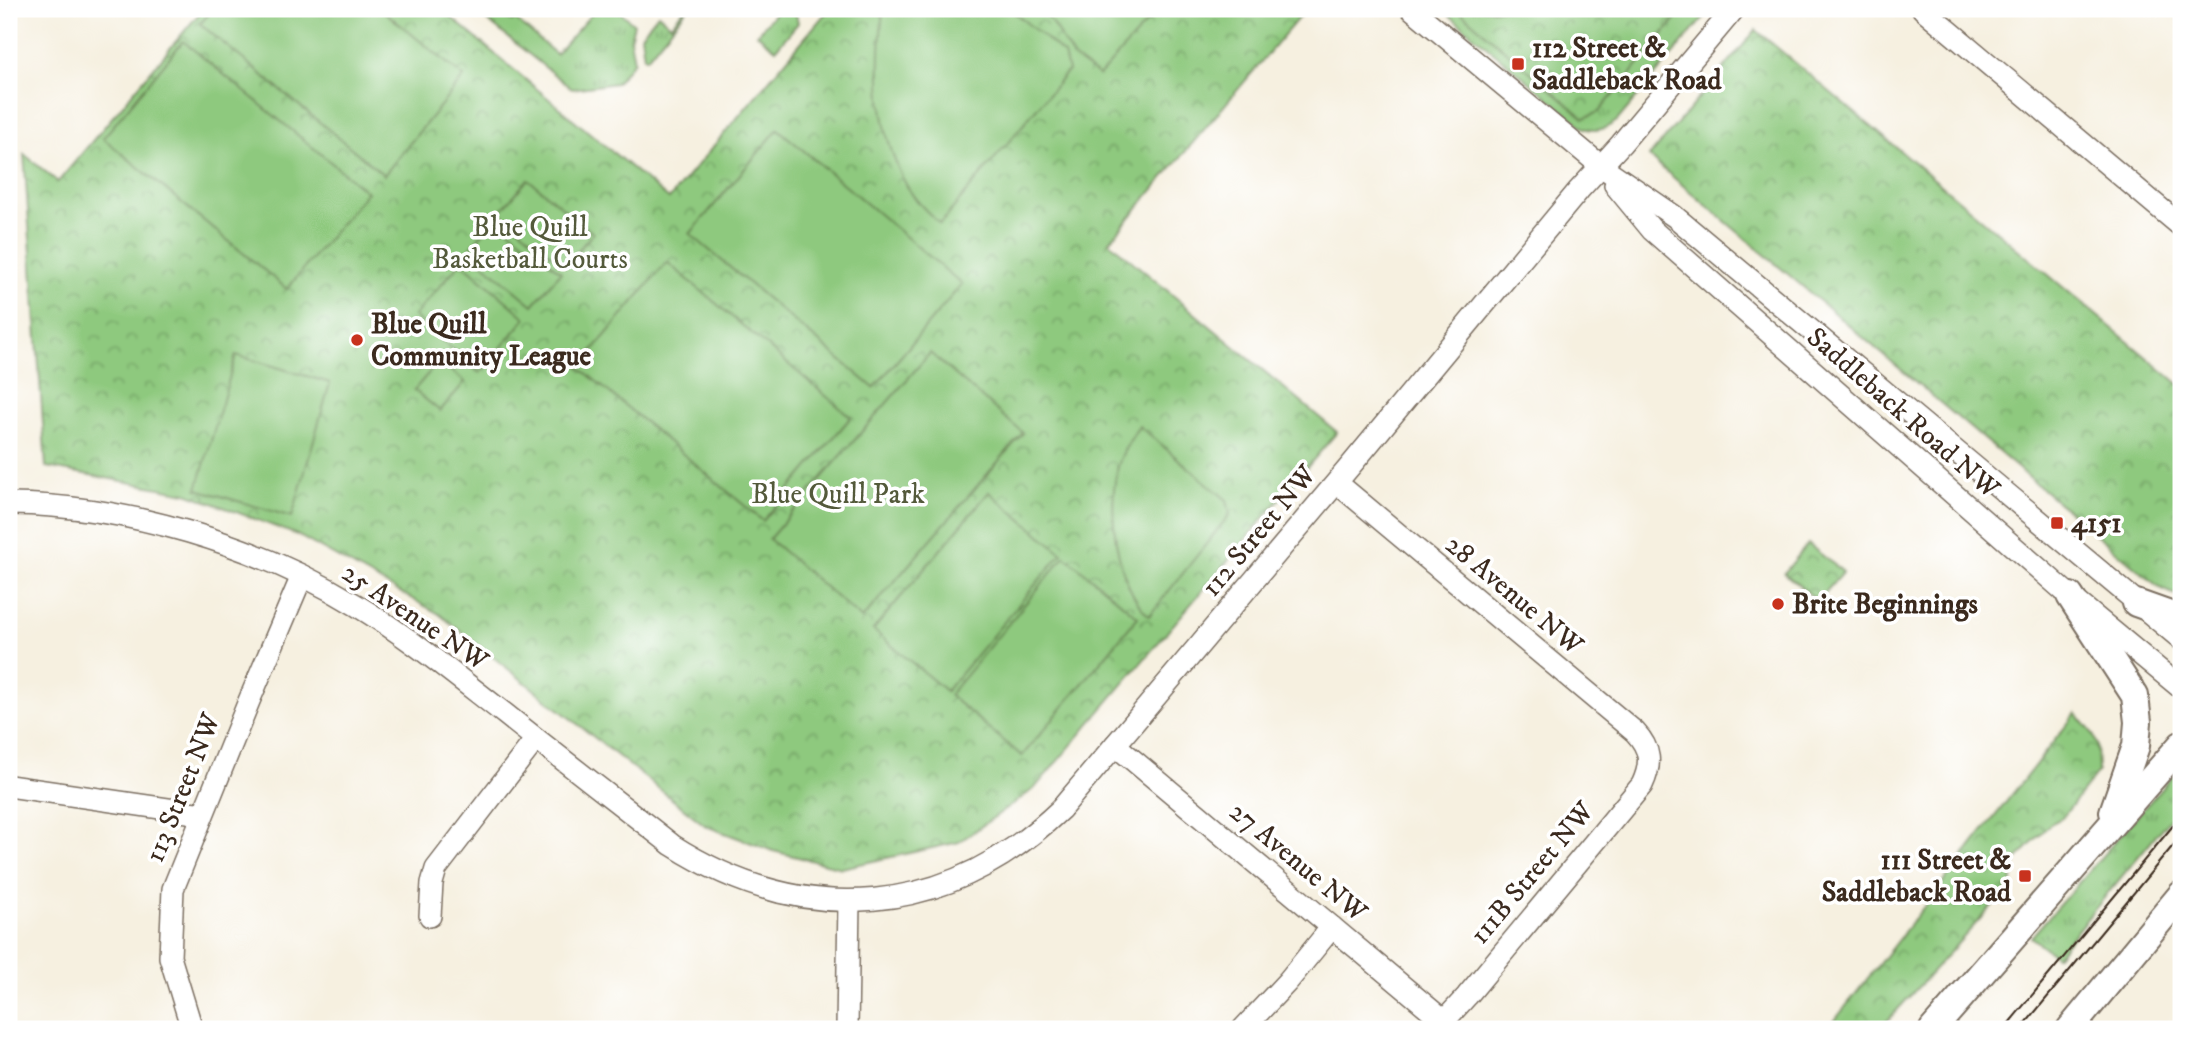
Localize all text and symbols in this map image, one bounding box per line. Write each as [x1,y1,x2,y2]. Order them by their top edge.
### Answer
place label: 112 Street & Saddleback Road [1532,31,1722,98]
marker: 112 Street & Saddleback Road [1510,56,1526,72]
park label: Blue Quill Basketball Courts [432,210,628,277]
place label: Blue Quill Community League [371,307,592,374]
street label: Saddleback Road NW [1799,320,2007,506]
marker: Blue Quill Community League [349,332,365,348]
street label: 112 Street NW [1194,458,1324,604]
park label: Blue Quill Park [751,477,925,512]
place label: 4151 [2071,506,2121,541]
marker: 4151 [2049,515,2065,531]
street label: 28 Avenue NW [1438,527,1590,663]
street label: 25 Avenue NW [335,555,495,679]
place label: Brite Beginnings [1792,587,1979,622]
marker: Brite Beginnings [1770,596,1786,612]
street label: 113 Street NW [137,708,229,868]
street label: 27 Avenue NW [1222,794,1374,930]
street label: 111B Street NW [1462,794,1602,951]
place label: 111 Street & Saddleback Road [1822,843,2012,910]
marker: 111 Street & Saddleback Road [2017,868,2033,884]

